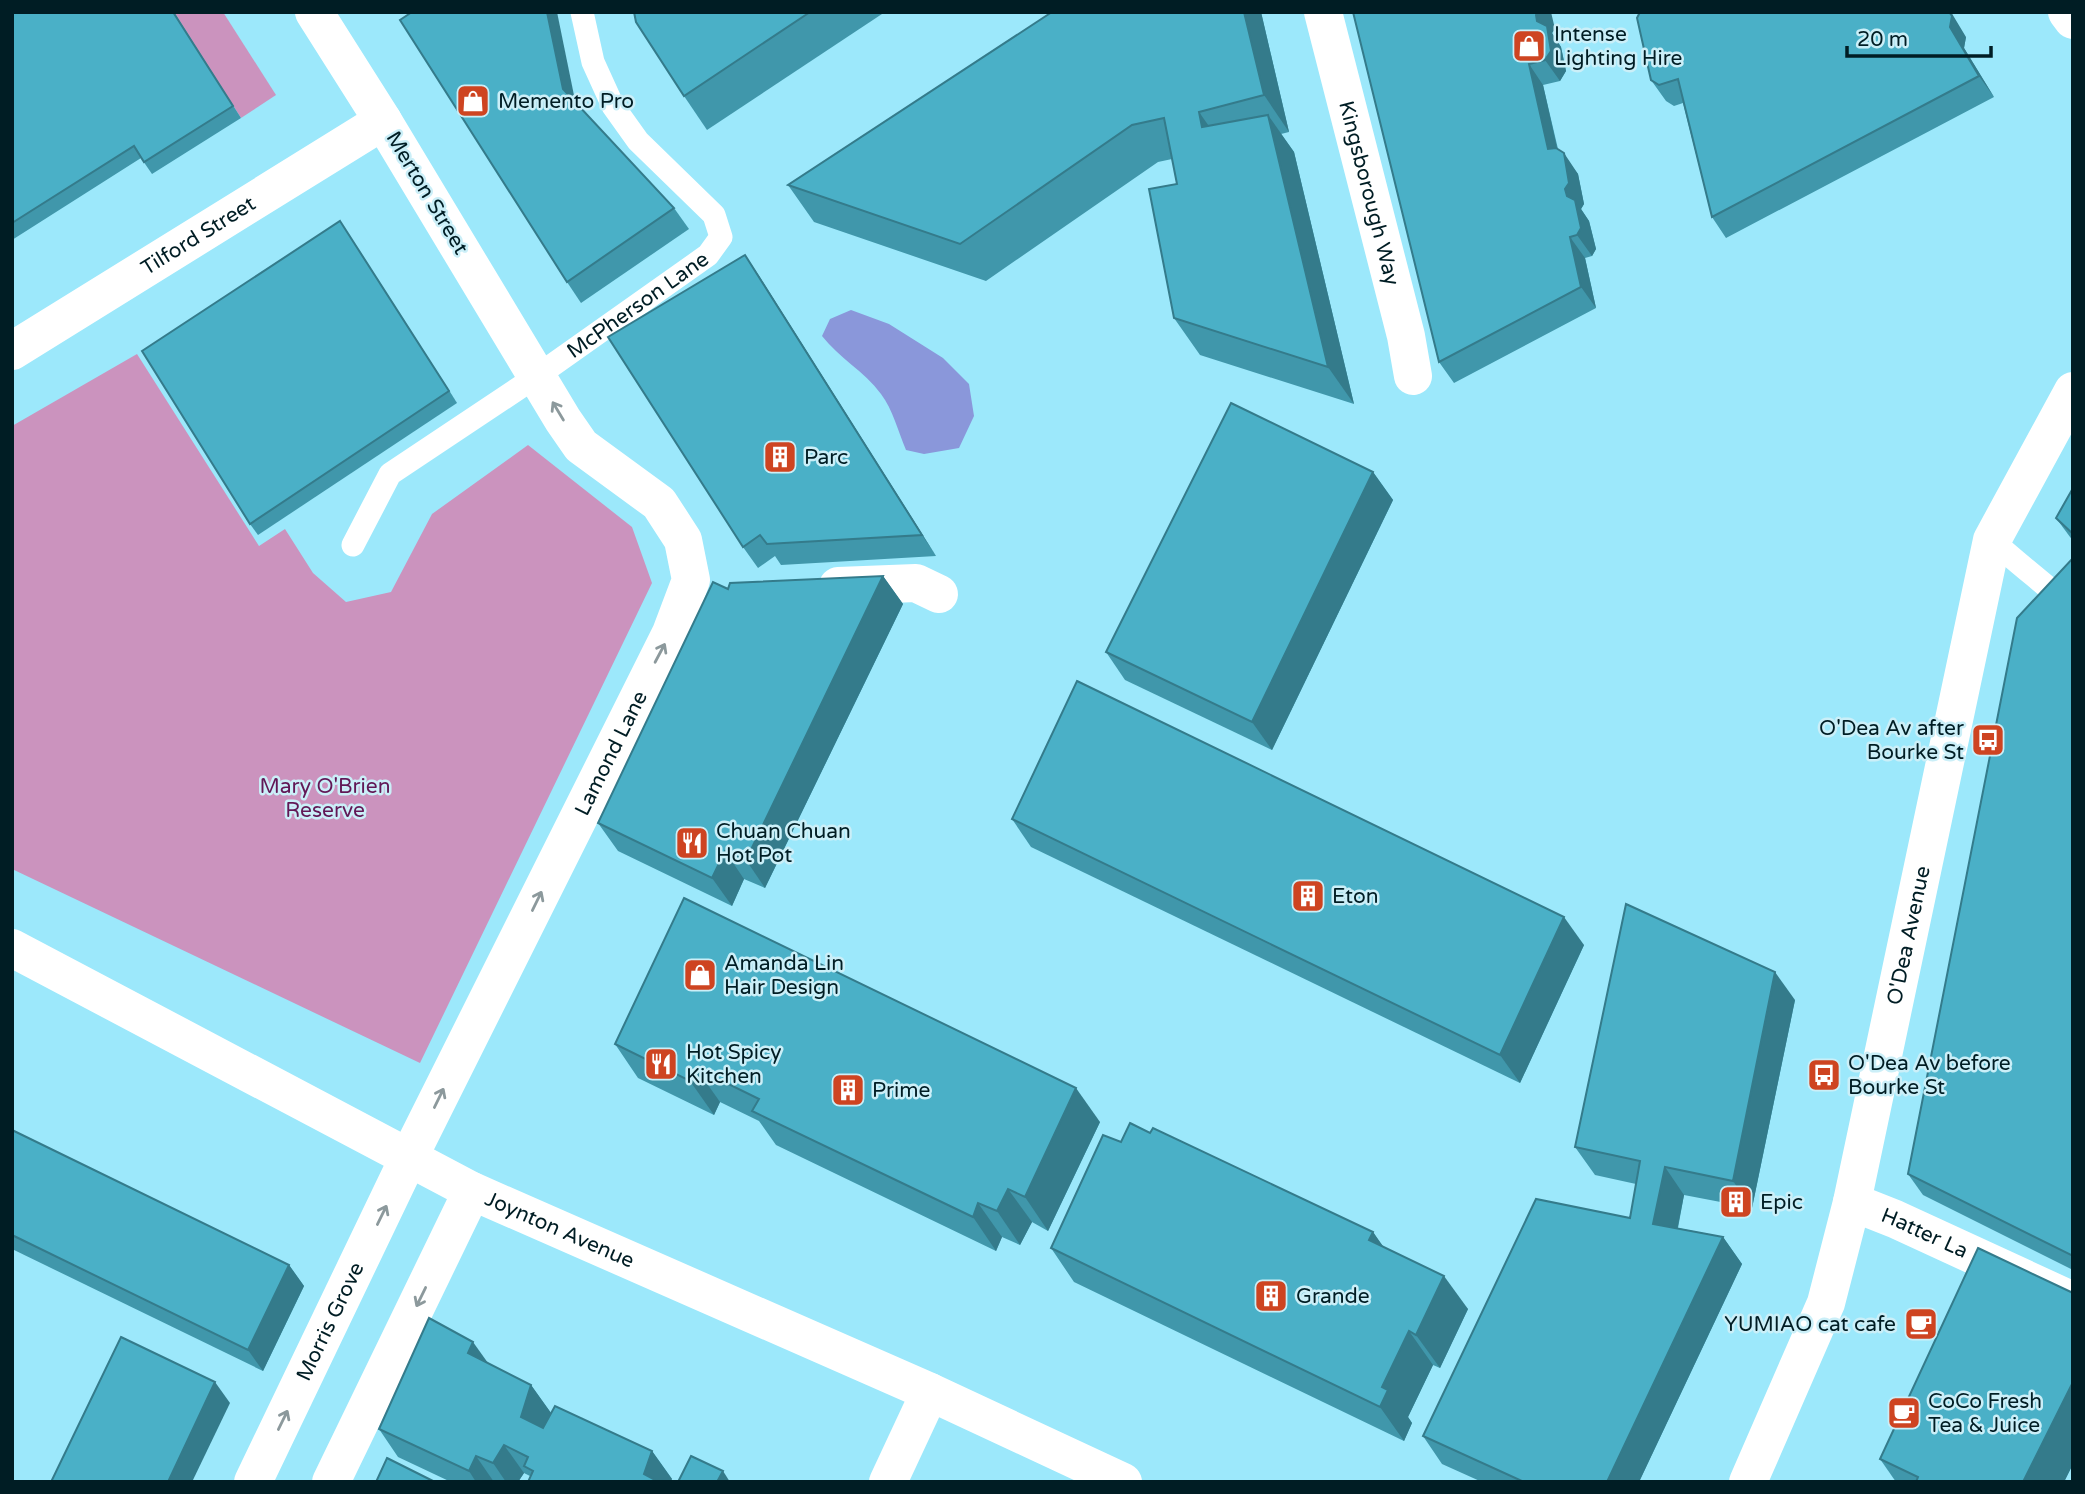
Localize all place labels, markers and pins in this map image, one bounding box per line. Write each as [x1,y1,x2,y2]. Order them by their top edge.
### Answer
place label: Intense Lighting Hire [1554,22,1682,71]
shop icon: Intense Lighting Hire [1510,27,1548,65]
shop icon: Memento Pro [454,82,492,120]
place label: Memento Pro [498,89,634,114]
building icon: Parc [761,438,799,476]
place label: Parc [804,445,848,470]
place label: O'Dea Av after Bourke St [1819,716,1964,765]
bus stop icon: O'Dea Av after Bourke St [1969,721,2007,759]
place label: Chuan Chuan Hot Pot [716,819,851,868]
restaurant icon: Chuan Chuan Hot Pot [673,824,711,862]
building icon: Eton [1289,877,1327,915]
place label: Eton [1332,884,1378,909]
place label: Amanda Lin Hair Design [724,951,844,1000]
shop icon: Amanda Lin Hair Design [681,956,719,994]
place label: Hot Spicy Kitchen [686,1040,781,1089]
restaurant icon: Hot Spicy Kitchen [642,1045,680,1083]
place label: O'Dea Av before Bourke St [1848,1051,2011,1100]
bus stop icon: O'Dea Av before Bourke St [1805,1056,1843,1094]
building icon: Prime [829,1071,867,1109]
place label: Prime [872,1078,930,1103]
building icon: Epic [1717,1183,1755,1221]
place label: Epic [1760,1190,1803,1215]
building icon: Grande [1252,1277,1290,1315]
place label: Grande [1296,1284,1370,1309]
cafe icon: YUMIAO cat cafe [1902,1305,1940,1343]
place label: YUMIAO cat cafe [1724,1312,1896,1337]
place label: CoCo Fresh Tea & Juice [1928,1389,2042,1438]
cafe icon: CoCo Fresh Tea & Juice [1885,1394,1923,1432]

